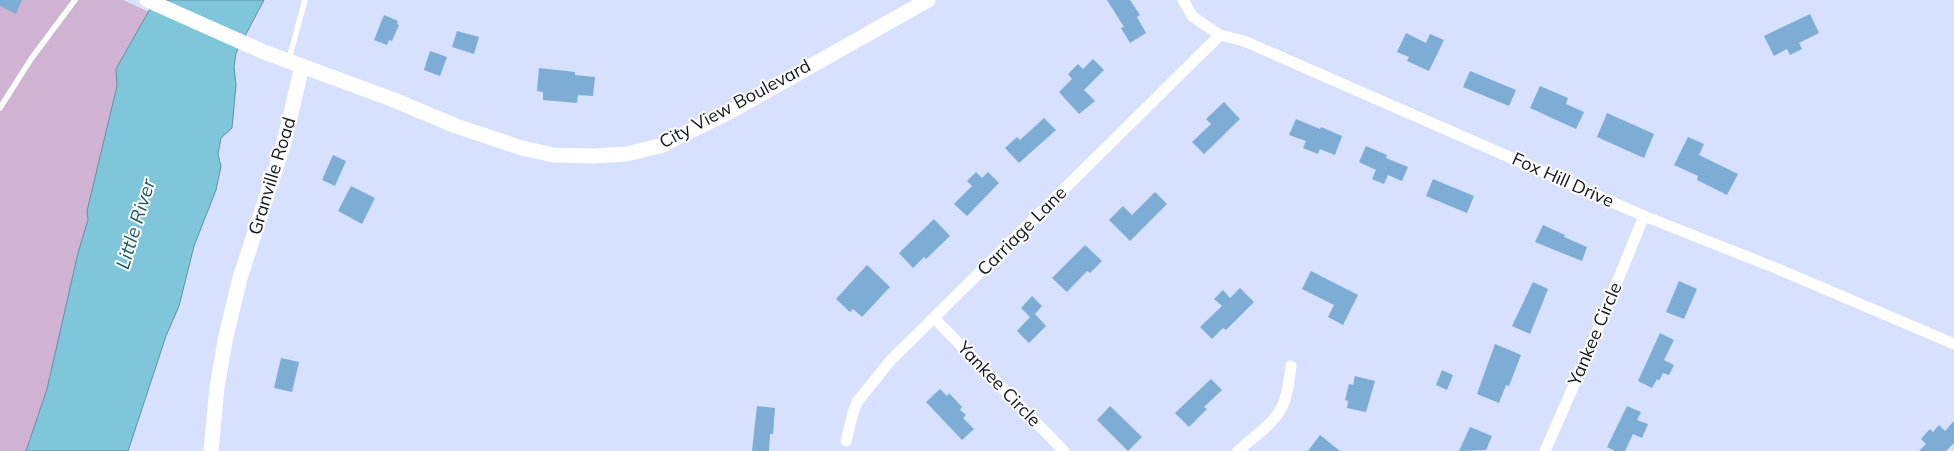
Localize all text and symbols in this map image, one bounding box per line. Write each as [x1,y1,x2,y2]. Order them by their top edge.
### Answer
street label: City View Boulevard [655,54,815,153]
street label: Granville Road [243,114,300,237]
street label: Fox Hill Drive [1509,147,1618,212]
water label: Little River [110,175,160,272]
street label: Carriage Lane [972,181,1071,280]
street label: Yankee Circle [1562,279,1627,390]
street label: Yankee Circle [952,335,1046,431]

